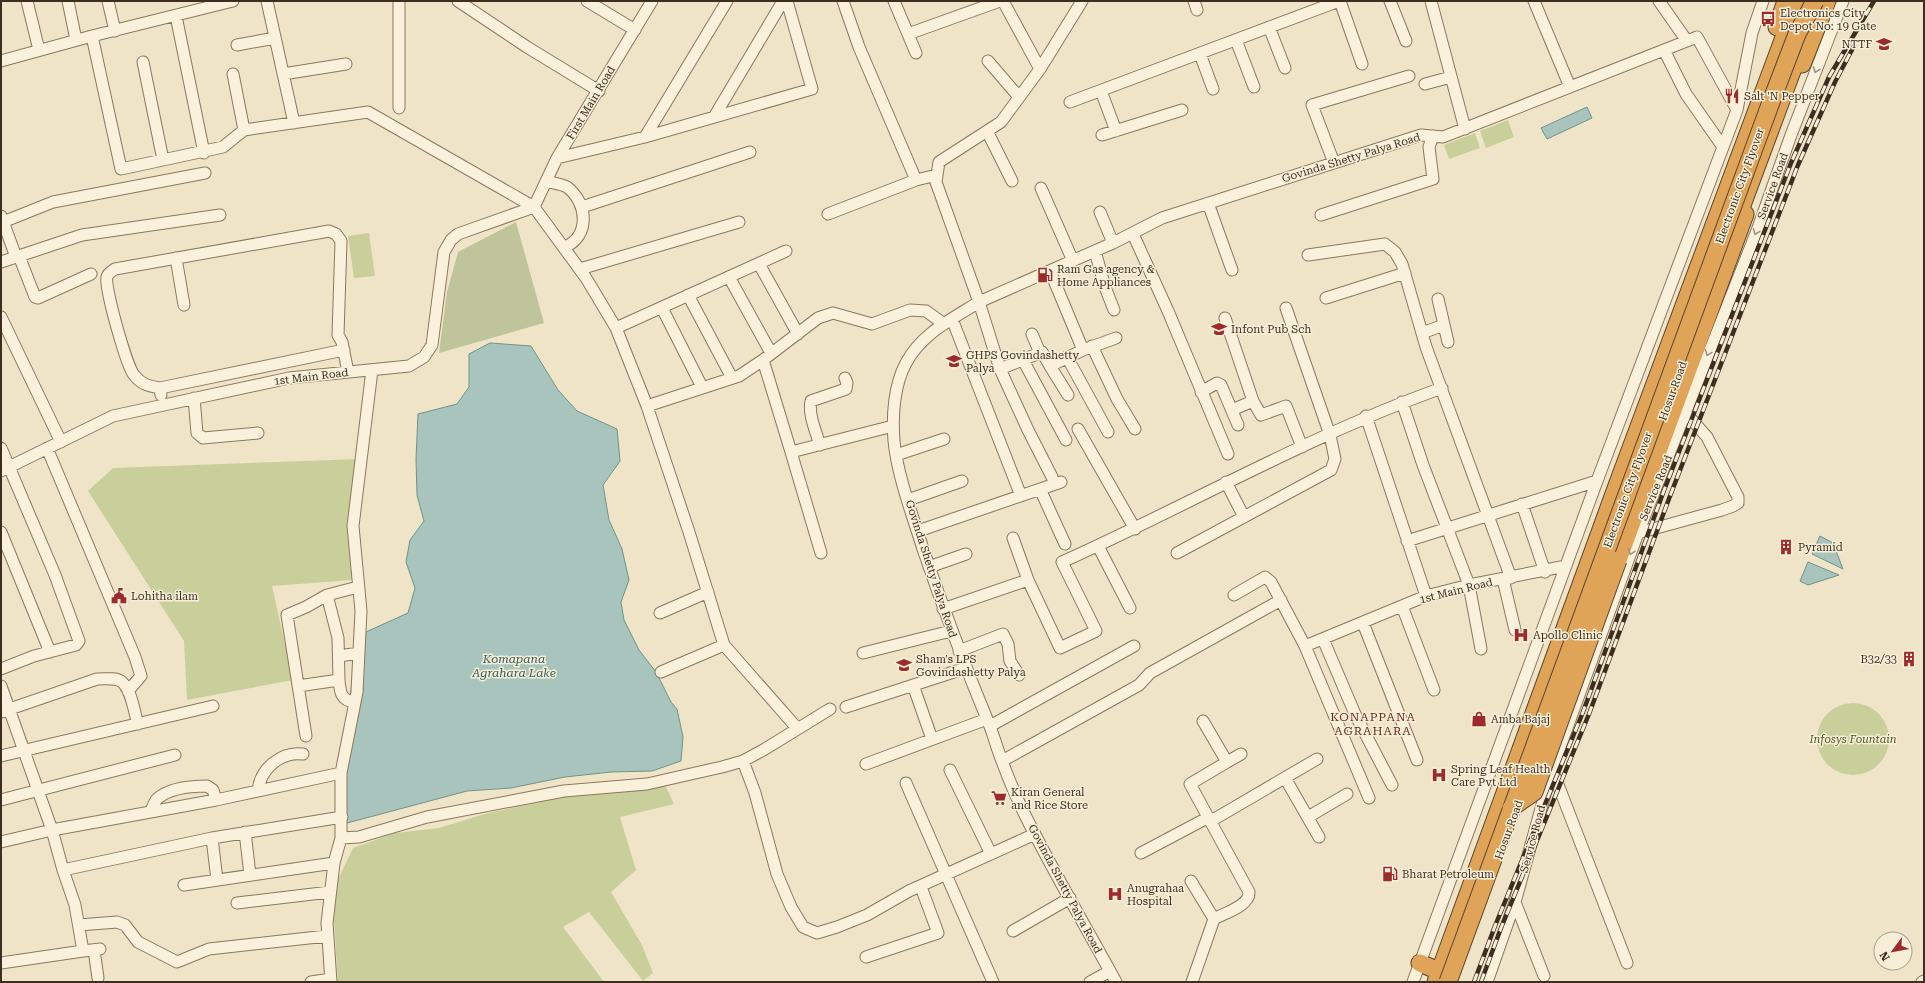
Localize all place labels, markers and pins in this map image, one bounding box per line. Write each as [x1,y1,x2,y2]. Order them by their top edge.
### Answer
place label: Electronics City Depot No: 19 Gate [1780,7,1876,33]
bus stop icon: Electronics City Depot No: 19 Gate [1759,10,1777,28]
school or university icon: NTTF [1875,35,1893,53]
place label: NTTF [1842,38,1872,51]
restaurant icon: Salt 'N Pepper [1723,87,1741,105]
place label: Salt 'N Pepper [1744,90,1820,103]
place label: Ram Gas agency & Home Appliances [1057,263,1155,289]
fuel station icon: Ram Gas agency & Home Appliances [1036,266,1054,284]
school or university icon: Infont Pub Sch [1210,320,1228,338]
place label: Infont Pub Sch [1231,323,1311,336]
place label: GHPS Govindashetty Palya [966,349,1080,375]
school or university icon: GHPS Govindashetty Palya [945,352,963,370]
building icon: Pyramid [1777,538,1795,556]
place label: Pyramid [1798,541,1843,554]
public building icon: Lohitha ilam [110,587,128,605]
place label: Lohitha ilam [131,590,198,603]
hospital icon: Apollo Clinic [1512,626,1530,644]
place label: Apollo Clinic [1533,629,1602,642]
building icon: B32/33 [1900,650,1918,668]
place label: Sham's LPS Govindashetty Palya [916,653,1026,679]
place label: B32/33 [1860,653,1897,666]
school or university icon: Sham's LPS Govindashetty Palya [895,656,913,674]
shop icon: Amba Bajaj [1470,710,1488,728]
place label: Amba Bajaj [1491,713,1550,726]
place label: Spring Leaf Health Care Pvt Ltd [1451,763,1551,789]
hospital icon: Spring Leaf Health Care Pvt Ltd [1430,766,1448,784]
place label: Kiran General and Rice Store [1011,786,1088,812]
supermarket icon: Kiran General and Rice Store [990,789,1008,807]
fuel station icon: Bharat Petroleum [1381,865,1399,883]
place label: Bharat Petroleum [1402,868,1494,881]
place label: Anugrahaa Hospital [1127,882,1184,908]
hospital icon: Anugrahaa Hospital [1106,885,1124,903]

